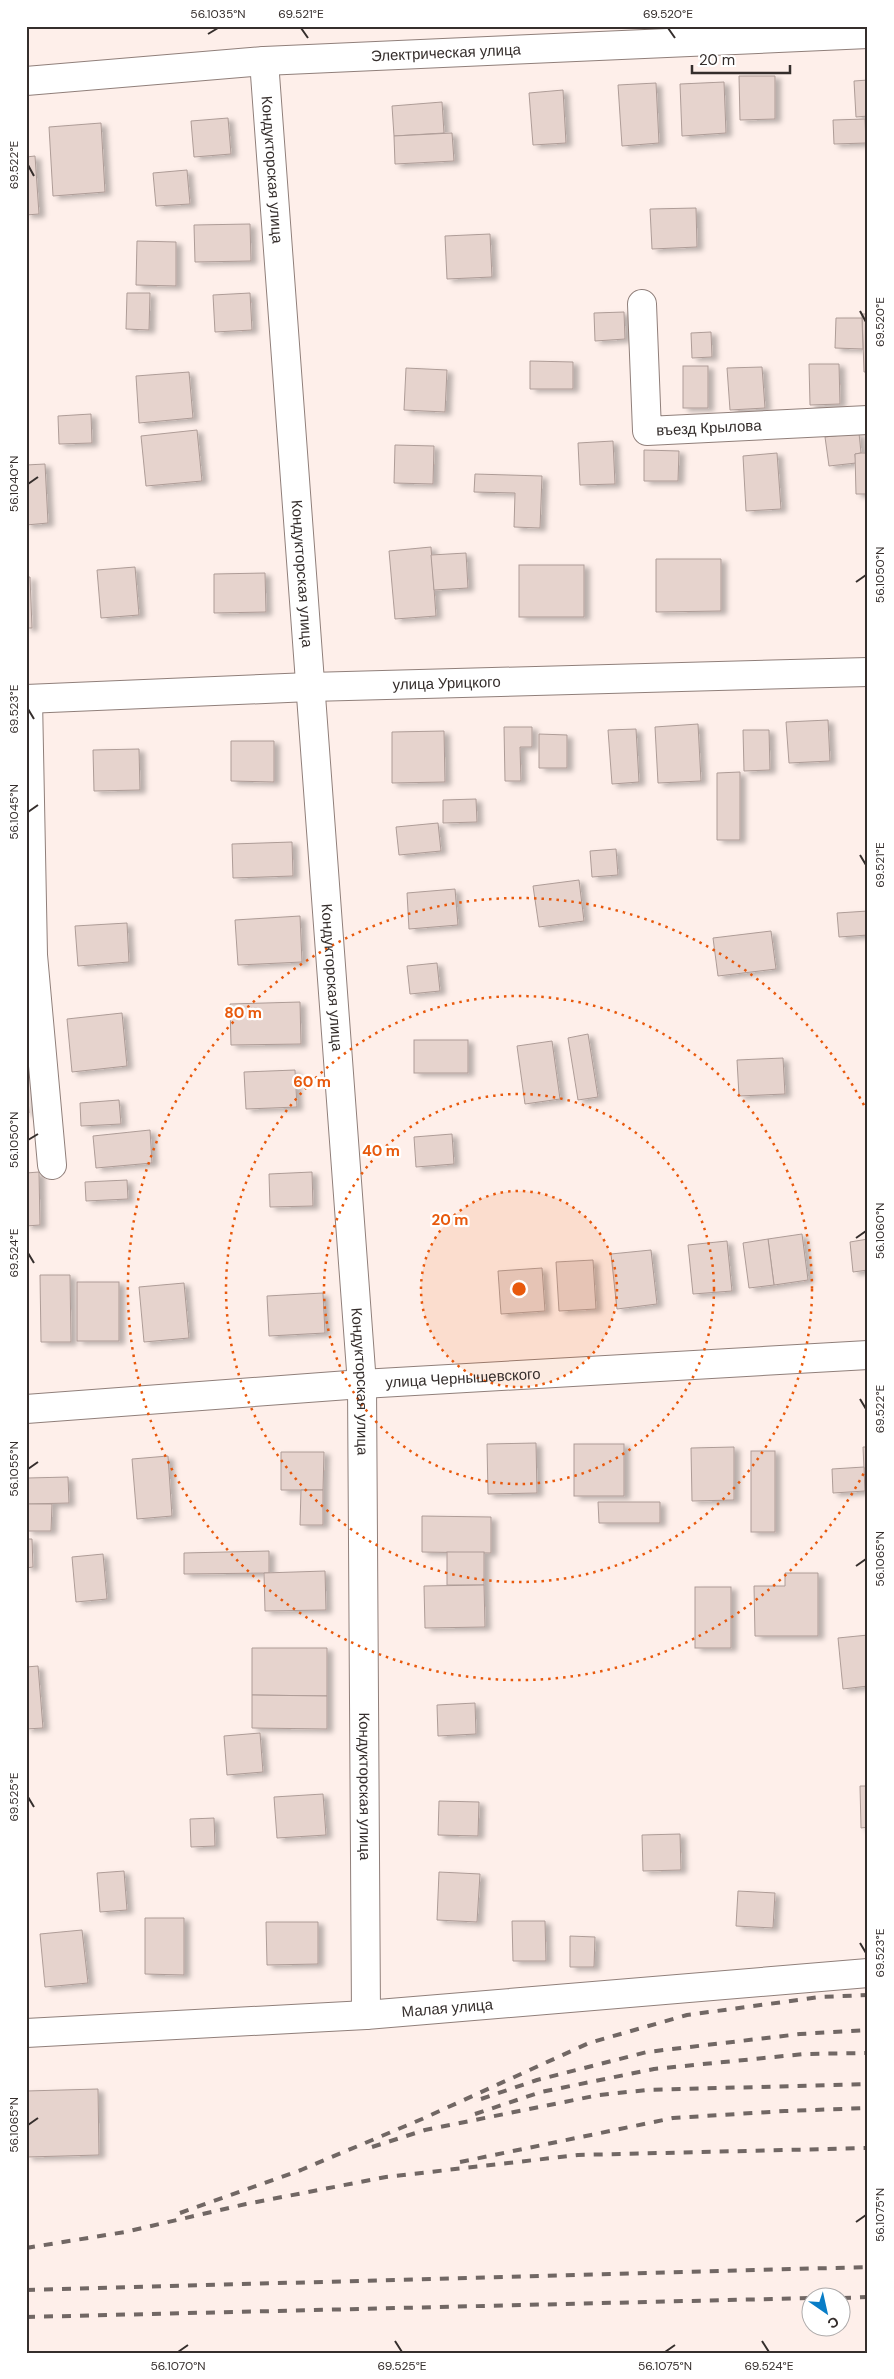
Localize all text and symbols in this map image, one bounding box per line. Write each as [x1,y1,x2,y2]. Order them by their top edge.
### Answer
text: 56.1035°N [190,6,246,22]
text: 69.521°E [278,6,324,22]
text: 69.520°E [643,6,693,22]
street label: Электрическая улица [371,39,522,66]
scale bar [692,42,789,74]
text: 20 m [699,50,735,70]
street label: Кондукторская улица [257,95,288,245]
text: 69.522°E [6,140,22,189]
text: 69.520°E [872,297,888,347]
street label: въезд Крылова [656,415,763,441]
text: 56.1040°N [6,456,22,512]
street label: Кондукторская улица [287,499,317,649]
text: 56.1050°N [872,547,888,603]
street label: улица Урицкого [392,672,501,695]
text: 69.523°E [6,684,22,733]
text: 56.1045°N [6,784,22,840]
text: 69.521°E [872,842,888,888]
street label: Кондукторская улица [316,903,347,1053]
text: 80 m [224,1003,262,1023]
text: 60 m [293,1072,331,1092]
text: 56.1050°N [6,1112,22,1168]
text: 40 m [362,1141,400,1161]
text: 56.1060°N [872,1203,888,1259]
text: 20 m [432,1210,468,1230]
text: 69.524°E [6,1228,22,1277]
centre of rings [510,1280,528,1298]
street label: Кондукторская улица [346,1307,372,1456]
street label: улица Чернышевского [385,1364,541,1393]
text: 69.522°E [872,1384,888,1433]
text: 56.1055°N [6,1441,22,1497]
text: 56.1065°N [872,1531,888,1587]
street label: Кондукторская улица [354,1712,375,1861]
text: 69.525°E [6,1772,22,1822]
text: 69.523°E [872,1928,888,1977]
street label: Малая улица [401,1994,494,2022]
text: 56.1065°N [6,2097,22,2153]
text: 56.1075°N [872,2188,888,2242]
north arrow [802,2286,852,2336]
text: С [824,2312,842,2333]
text: 56.1070°N [150,2358,206,2374]
text: 69.525°E [377,2358,427,2374]
text: 56.1075°N [638,2358,692,2374]
text: 69.524°E [745,2358,794,2374]

